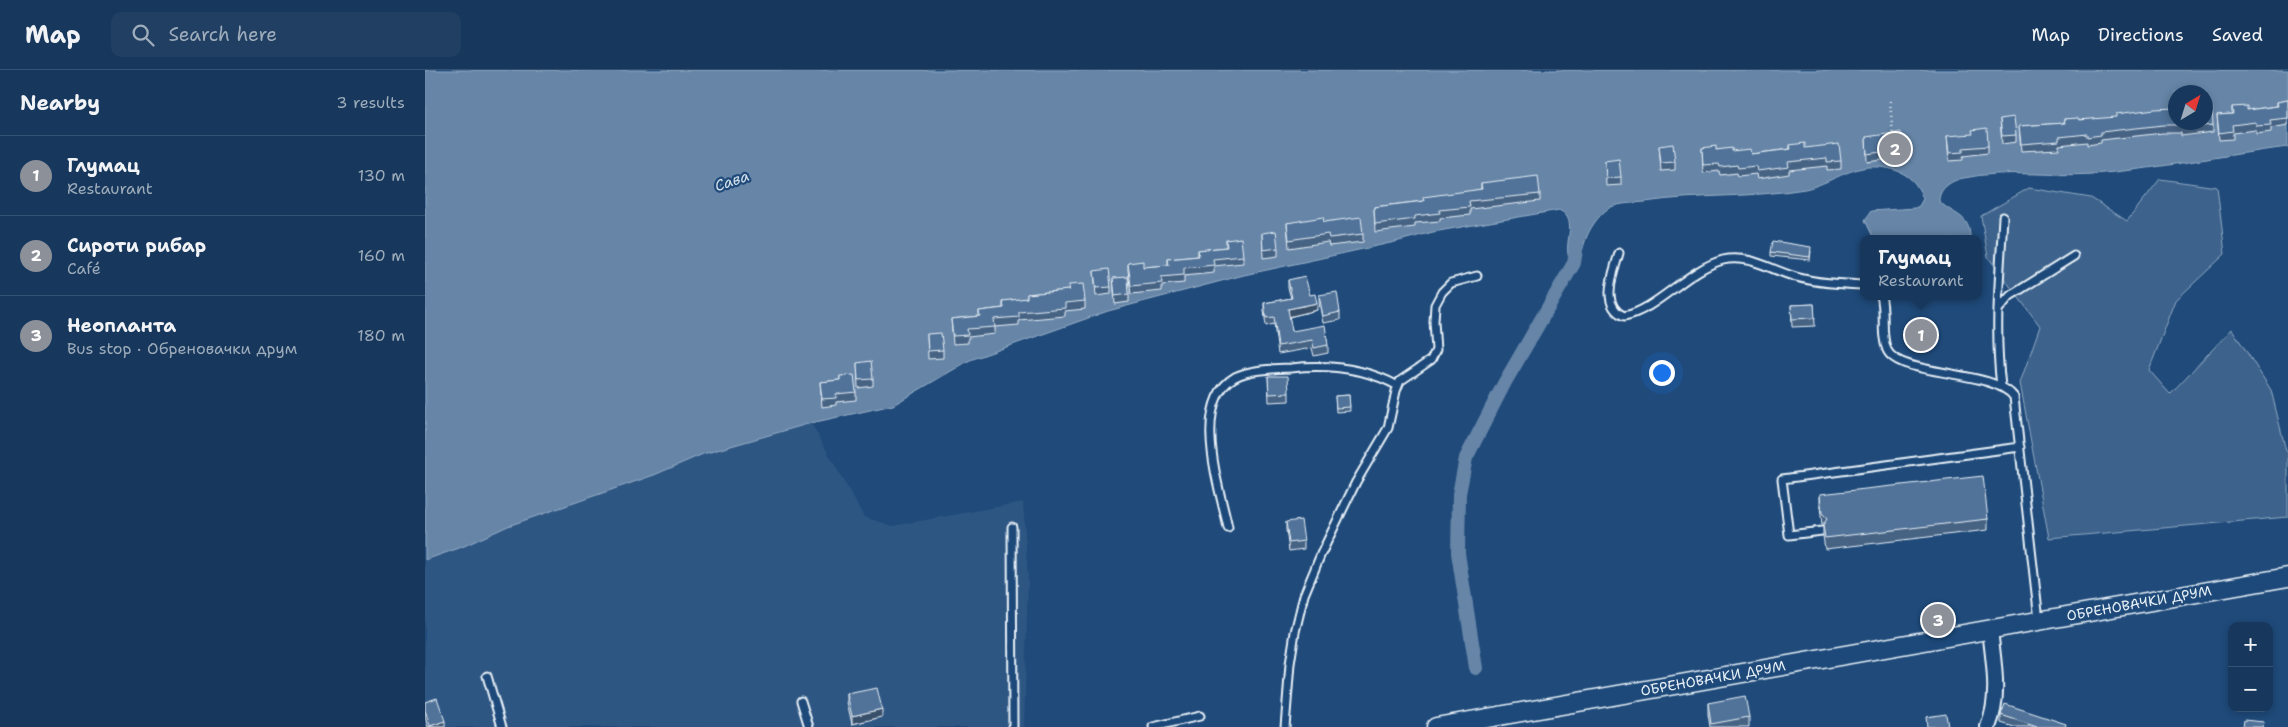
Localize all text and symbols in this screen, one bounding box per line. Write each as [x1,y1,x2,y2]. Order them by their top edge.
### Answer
search box [111,12,461,57]
text: Map [25,19,81,51]
icon: search [129,21,157,49]
text: Search here [169,22,277,47]
text: Map [2032,23,2070,47]
text: Directions [2098,23,2184,47]
text: Saved [2212,23,2263,47]
north arrow [2168,85,2213,130]
text: Nearby [20,89,100,117]
text: 3 results [336,92,405,113]
pin: 2 [1879,130,1911,168]
text: Глумац [67,153,140,178]
text: 1 [32,165,40,186]
text: 130 m [358,165,405,186]
water label: Сава [712,166,752,196]
text: Restaurant [67,178,153,199]
text: Сироти рибар [67,233,206,258]
popup [1860,235,1982,300]
text: 2 [30,245,42,266]
text: 160 m [358,245,405,266]
text: Глумац [1878,245,1951,270]
text: Café [67,258,101,279]
text: Restaurant [1878,270,1964,291]
text: Неопланта [67,313,176,338]
pin: 1 [1905,316,1937,354]
text: 3 [30,325,42,346]
text: 180 m [357,325,405,346]
text: Bus stop · Обреновачки друм [67,338,297,359]
your location [1649,360,1675,386]
street label: ОБРЕНОВАЧКИ ДРУМ [2065,581,2213,625]
pin: 3 [1922,601,1954,639]
map controls [2228,622,2273,712]
button: + [2228,622,2273,667]
street label: ОБРЕНОВАЧКИ ДРУМ [1639,656,1787,700]
button: − [2228,667,2273,712]

